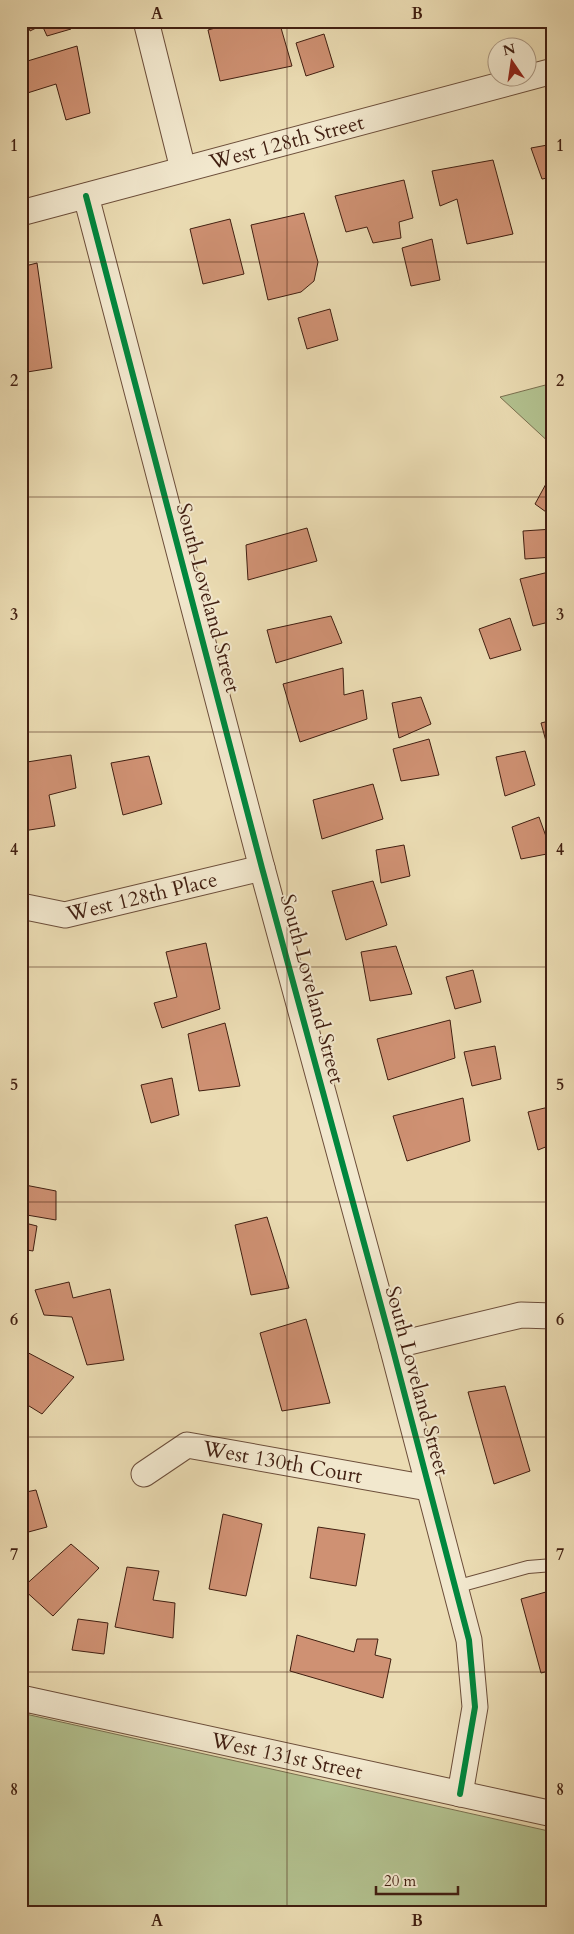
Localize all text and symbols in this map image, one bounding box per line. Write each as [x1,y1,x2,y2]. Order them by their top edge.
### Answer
text: A [151,3,163,25]
text: B [411,3,423,25]
north arrow [486,38,536,88]
text: N [501,39,517,60]
street label: West 128th Street [205,108,367,177]
text: 1 [10,135,18,157]
text: 1 [556,135,564,157]
text: 2 [10,370,18,392]
text: 2 [556,370,564,392]
street label: South Loveland Street [169,500,247,696]
text: 3 [10,604,18,626]
text: 3 [556,604,564,626]
text: 4 [10,839,18,861]
text: 4 [556,839,564,861]
street label: West 128th Place [63,865,220,929]
street label: South Loveland Street [273,891,351,1087]
text: 5 [10,1074,18,1096]
text: 5 [556,1074,564,1096]
street label: South Loveland Street [378,1283,456,1479]
text: 6 [10,1309,18,1331]
text: 6 [556,1309,564,1331]
street label: West 130th Court [200,1433,365,1491]
text: 7 [10,1544,18,1566]
text: 7 [556,1544,564,1566]
street label: West 131st Street [207,1725,366,1787]
text: 8 [10,1779,18,1801]
text: 8 [556,1779,564,1801]
scale bar [376,1864,459,1896]
text: 20 m [384,1871,416,1891]
text: A [151,1910,163,1932]
text: B [411,1910,423,1932]

